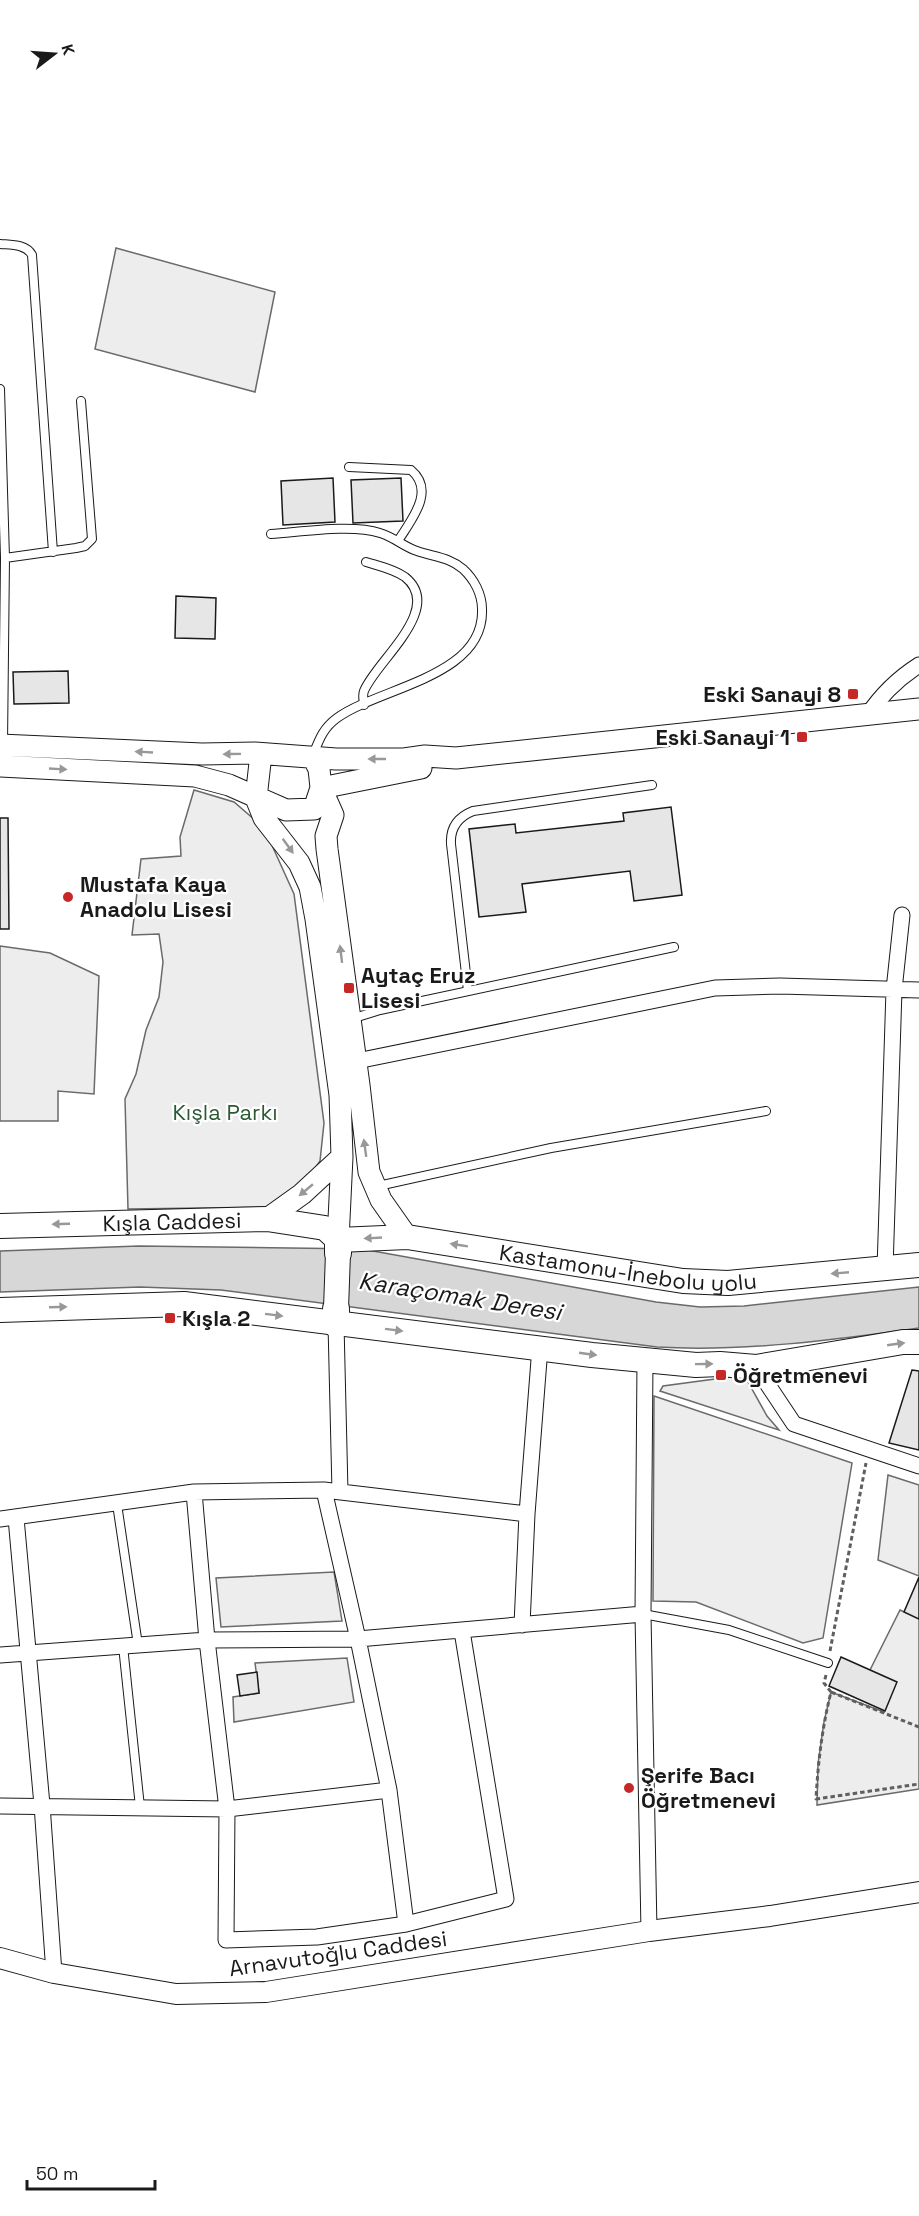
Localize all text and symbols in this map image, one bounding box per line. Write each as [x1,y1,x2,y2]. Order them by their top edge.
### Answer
north arrow [24,24,84,84]
text: K [56,42,79,58]
place label: Eski Sanayi 8 [703,680,841,708]
marker: Eski Sanayi 8 [846,687,860,701]
place label: Eski Sanayi 1 [655,723,790,751]
marker: Eski Sanayi 1 [795,730,809,744]
one-way arrow [134,747,153,756]
one-way arrow [222,749,241,759]
one-way arrow [367,754,386,764]
one-way arrow [49,765,68,774]
one-way arrow [282,838,294,854]
place label: Mustafa Kaya Anadolu Lisesi [80,870,232,923]
marker: Mustafa Kaya Anadolu Lisesi [61,890,75,904]
one-way arrow [336,945,346,964]
place label: Aytaç Eruz Lisesi [361,961,475,1014]
marker: Aytaç Eruz Lisesi [342,981,356,995]
park label: Kışla Parkı [172,1098,278,1126]
one-way arrow [360,1138,370,1157]
one-way arrow [299,1183,314,1196]
street label: Kışla Caddesi [102,1206,242,1237]
one-way arrow [52,1220,71,1229]
one-way arrow [363,1234,382,1243]
street label: Kastamonu-İnebolu yolu [497,1238,758,1297]
one-way arrow [450,1240,469,1249]
water label: Karaçomak Deresi [356,1265,567,1328]
one-way arrow [830,1268,849,1278]
one-way arrow [49,1302,68,1311]
place label: Kışla 2 [182,1304,250,1332]
marker: Kışla 2 [163,1311,177,1325]
one-way arrow [264,1311,283,1320]
one-way arrow [385,1326,404,1335]
one-way arrow [887,1339,906,1348]
one-way arrow [578,1349,597,1359]
one-way arrow [694,1359,713,1369]
place label: Öğretmenevi [733,1361,868,1389]
marker: Öğretmenevi [714,1368,728,1382]
place label: Şerife Bacı Öğretmenevi [641,1761,776,1814]
marker: Şerife Bacı Öğretmenevi [622,1781,636,1795]
street label: Arnavutoğlu Caddesi [227,1924,449,1982]
scale bar [27,2153,154,2191]
text: 50 m [36,2162,78,2185]

